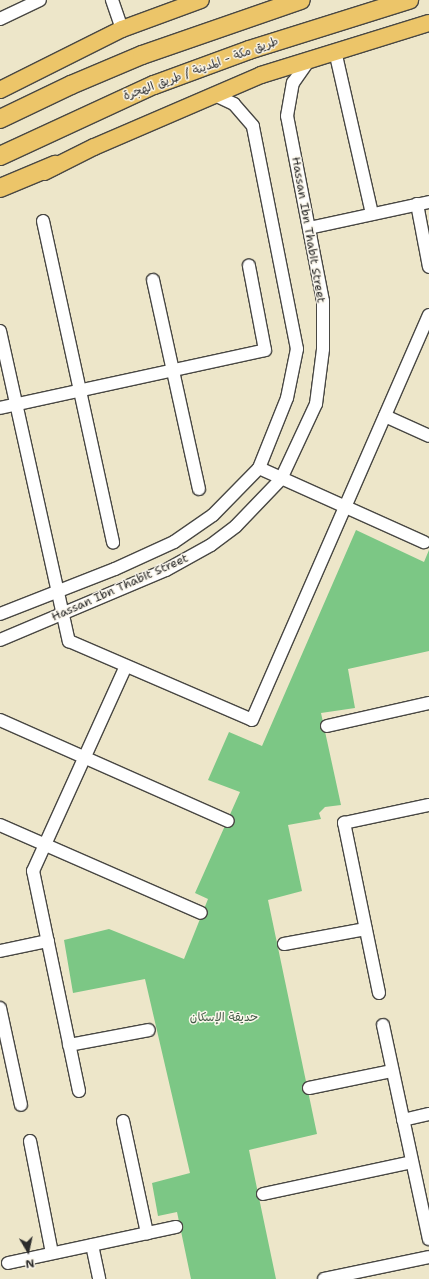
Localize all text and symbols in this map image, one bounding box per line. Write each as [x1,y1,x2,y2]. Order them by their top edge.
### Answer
street label: طريق مكة - المدينة / طريق الهجرة [121,34,281,104]
street label: Hassan Ibn Thabit Street [288,156,328,304]
street label: Hassan Ibn Thabit Street [49,551,191,625]
park label: حديقة الإسكان [190,1011,258,1025]
north arrow [8,1231,48,1271]
text: N [24,1255,35,1271]

